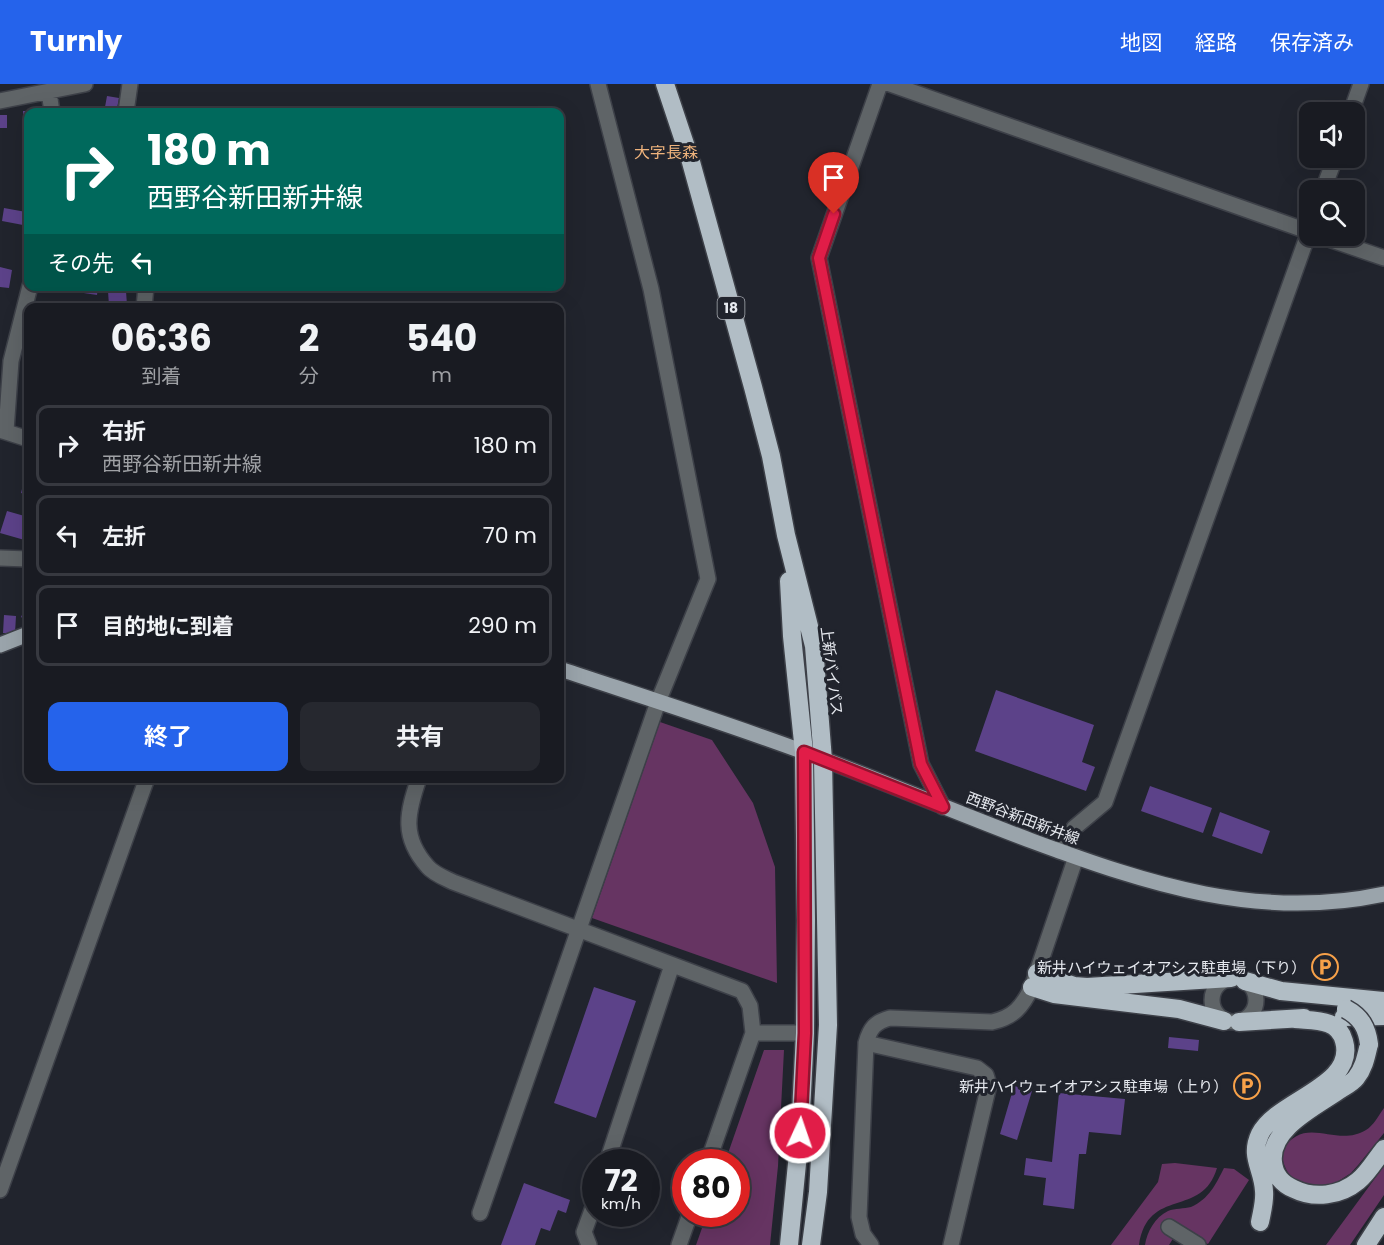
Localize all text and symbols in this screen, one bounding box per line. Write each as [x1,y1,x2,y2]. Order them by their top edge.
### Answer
text: Turnly [30,22,122,61]
text: 地図 [1120,28,1162,57]
text: 経路 [1195,28,1237,57]
text: 保存済み [1270,28,1354,57]
map controls [1299,102,1365,246]
button: sound [1299,102,1365,168]
text: 180 m [147,121,271,180]
icon: right [48,132,126,210]
district label: 大字長森 [634,141,698,164]
pin [808,152,859,214]
icon: arrive [817,161,850,194]
text: 西野谷新田新井線 [147,179,363,216]
button: search [1299,180,1365,246]
icon: left [126,246,159,279]
text: その先 [48,248,114,279]
road number: 18 [718,297,744,319]
text: 06:36 [111,313,212,364]
text: 2 [299,313,319,364]
text: 540 [406,313,477,364]
text: m [431,361,452,389]
text: 到着 [141,362,181,390]
text: 分 [299,362,319,390]
text: 右折 [102,416,146,447]
icon: right [51,429,84,462]
text: 180 m [474,430,537,461]
text: 西野谷新田新井線 [102,450,262,478]
icon: left [51,519,84,552]
text: 70 m [483,520,537,551]
text: 左折 [102,521,146,552]
icon: arrive [51,609,84,642]
text: 290 m [468,610,537,641]
text: 目的地に到着 [102,611,234,642]
street label: 上新バイパス [816,625,848,717]
button: 終了 [48,702,288,771]
button: 共有 [300,702,540,771]
street label: 西野谷新田新井線 [963,787,1083,849]
parking icon: 新井ハイウェイオアシス駐車場（下り） [1310,952,1340,982]
place label: 新井ハイウェイオアシス駐車場（下り） [1037,957,1306,978]
parking icon: 新井ハイウェイオアシス駐車場（上り） [1232,1071,1262,1101]
place label: 新井ハイウェイオアシス駐車場（上り） [959,1076,1228,1097]
position arrow [768,1101,832,1165]
speed limit sign: 80 [672,1149,750,1227]
text: 72 [604,1159,638,1202]
text: km/h [601,1193,641,1214]

